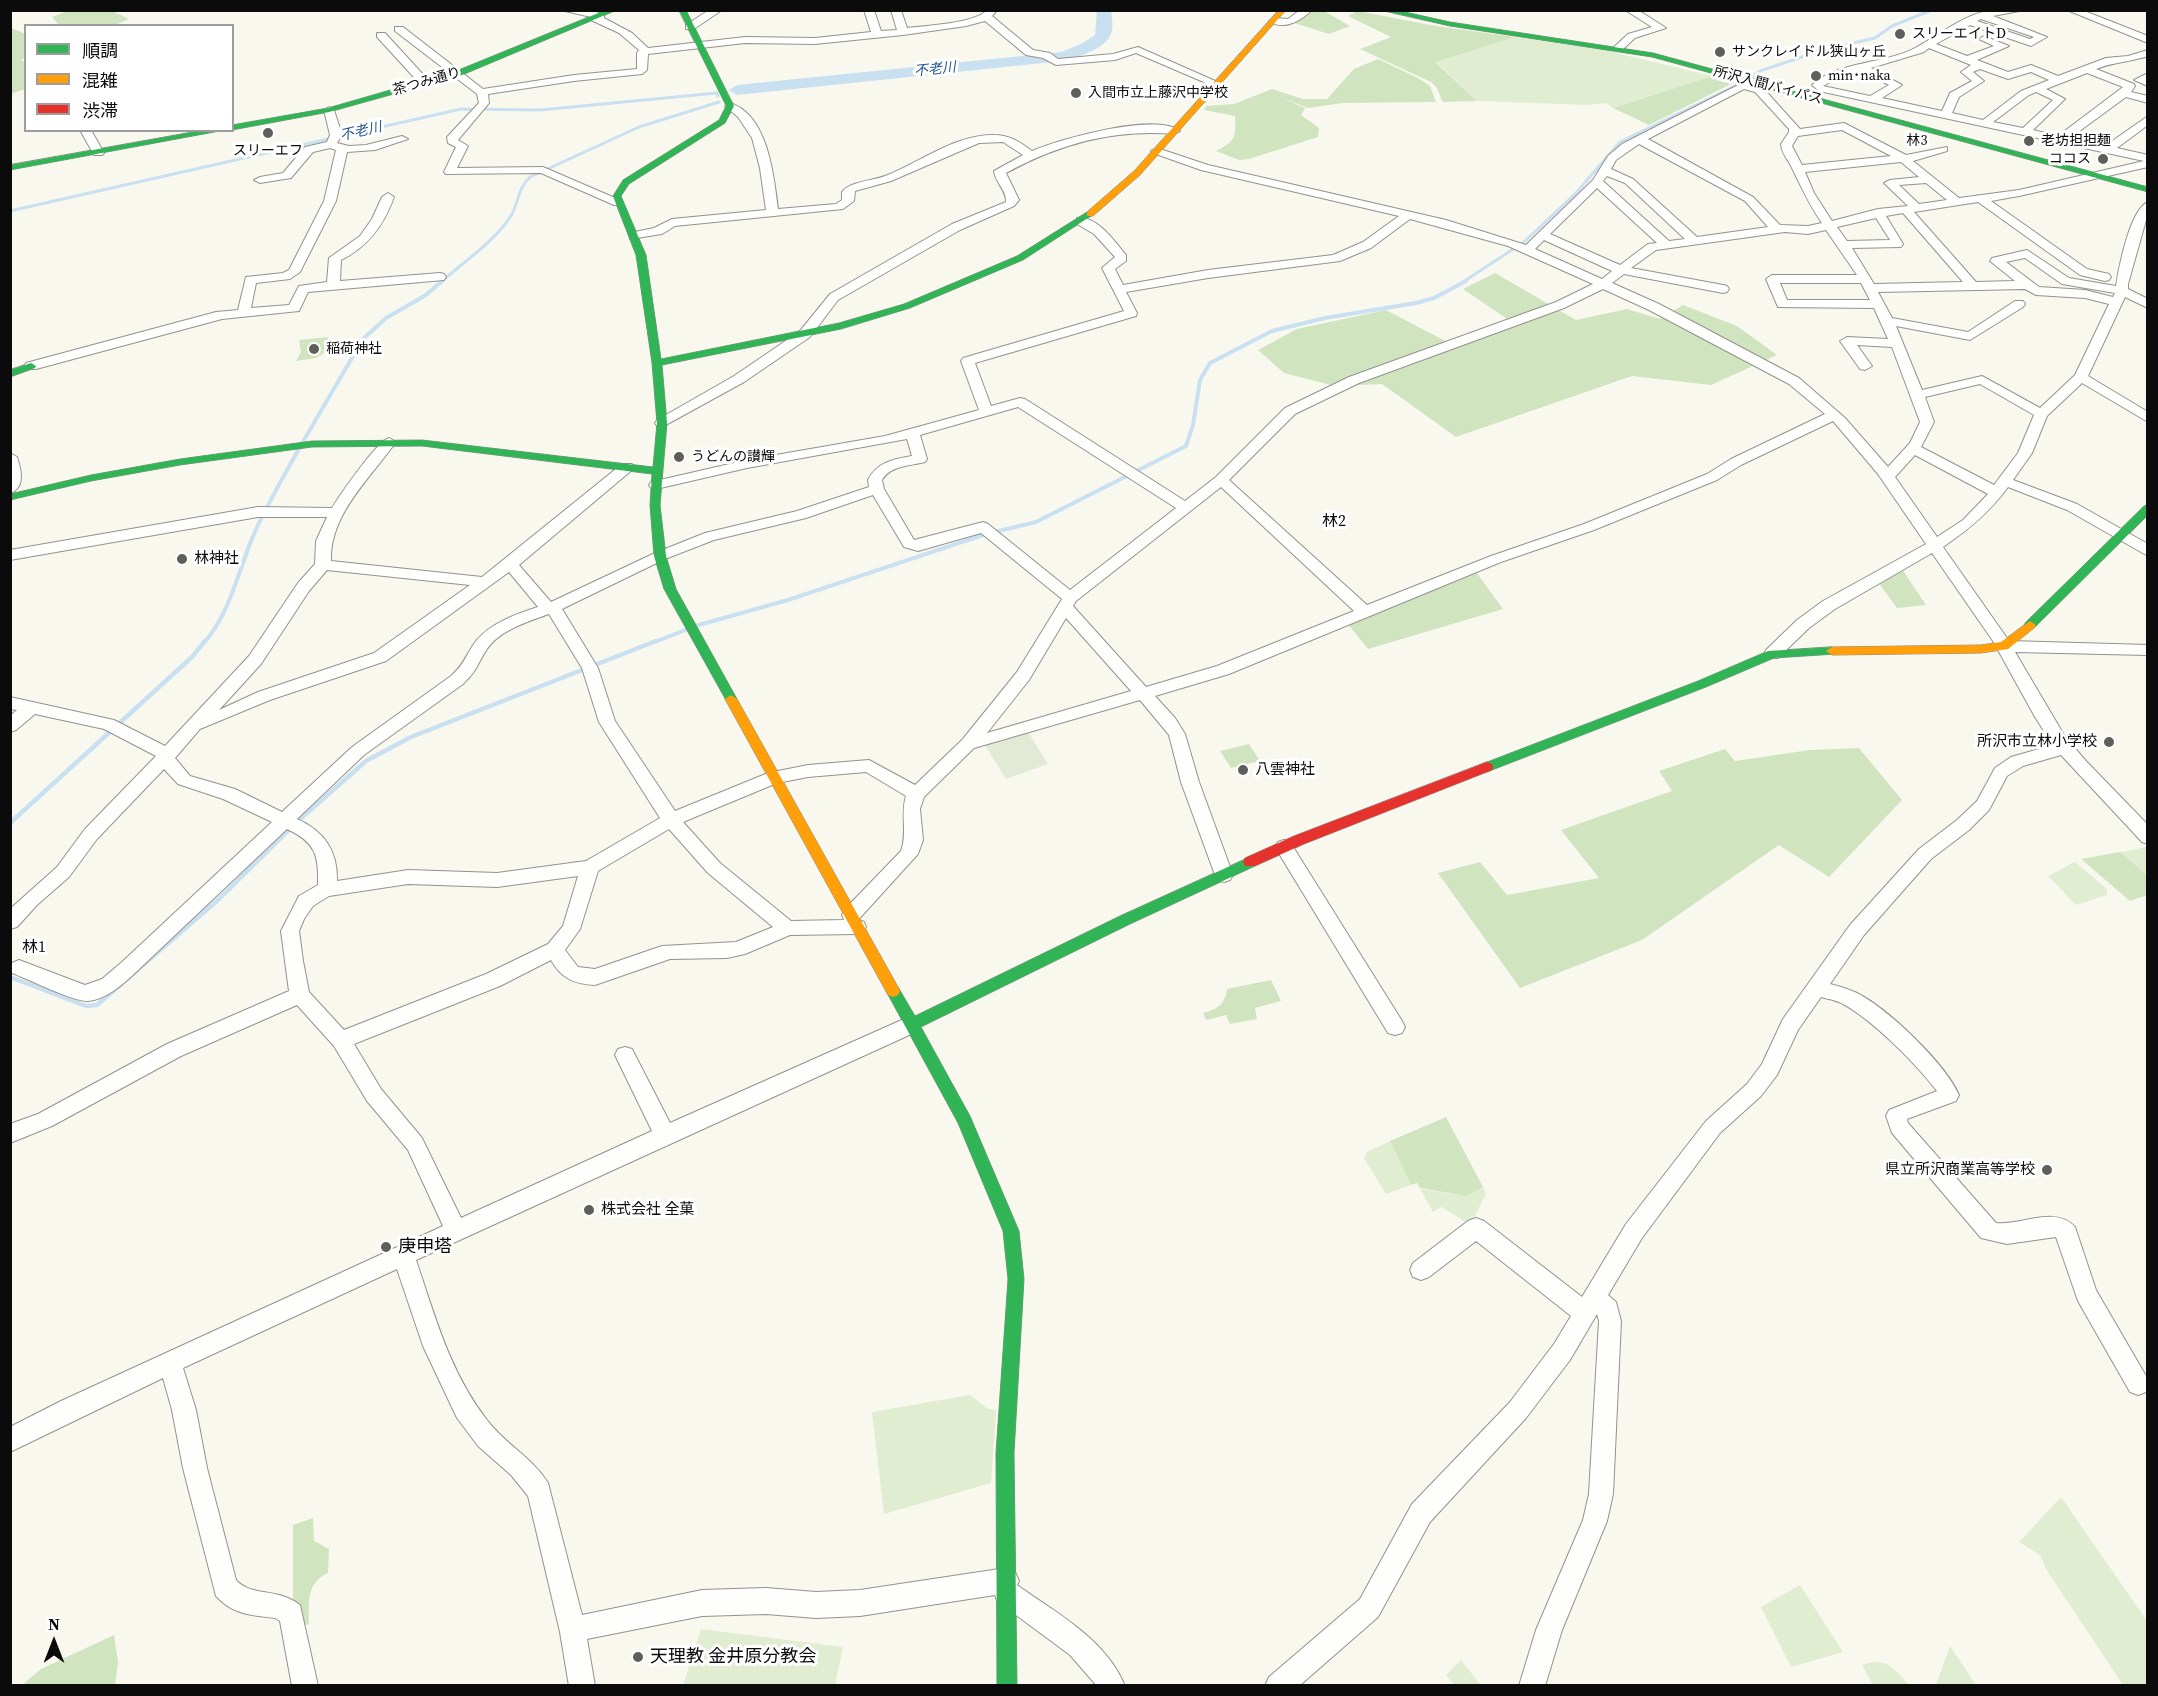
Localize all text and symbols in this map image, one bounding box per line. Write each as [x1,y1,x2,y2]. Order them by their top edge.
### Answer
legend [24,24,234,132]
place label: スリーエイトD [1912,26,2006,42]
marker: スリーエイトD [1893,27,1907,41]
text: 順調 [82,38,118,63]
place label: サンクレイドル狭山ヶ丘 [1732,44,1886,60]
marker: サンクレイドル狭山ヶ丘 [1713,45,1727,59]
water label: 不老川 [913,59,957,81]
street label: 所沢入間バイパス [1712,63,1824,109]
street label: 茶つみ通り [391,64,463,100]
text: 混雑 [82,68,118,93]
place label: min･naka [1828,68,1891,84]
marker: min･naka [1809,69,1823,83]
place label: 入間市立上藤沢中学校 [1088,85,1228,101]
marker: 入間市立上藤沢中学校 [1069,86,1083,100]
text: 渋滞 [82,98,118,123]
water label: 不老川 [339,119,383,145]
marker: スリーエフ [261,126,275,140]
district label: 林3 [1907,133,1927,149]
place label: 老坊担担麺 [2041,133,2111,149]
marker: 老坊担担麺 [2022,134,2036,148]
place label: スリーエフ [233,143,303,159]
place label: ココス [2049,151,2091,167]
marker: ココス [2096,152,2110,166]
place label: 稲荷神社 [326,341,382,357]
marker: 稲荷神社 [307,342,321,356]
place label: うどんの讃輝 [691,449,775,465]
marker: うどんの讃輝 [672,450,686,464]
district label: 林2 [1322,512,1346,532]
place label: 林神社 [194,550,239,568]
marker: 林神社 [175,552,189,566]
place label: 所沢市立林小学校 [1977,733,2097,751]
marker: 所沢市立林小学校 [2102,735,2116,749]
place label: 八雲神社 [1255,761,1315,779]
marker: 八雲神社 [1236,763,1250,777]
district label: 林1 [22,938,46,958]
place label: 県立所沢商業高等学校 [1885,1161,2035,1179]
marker: 県立所沢商業高等学校 [2040,1163,2054,1177]
place label: 株式会社 全菓 [601,1201,694,1219]
marker: 株式会社 全菓 [582,1203,596,1217]
place label: 庚申塔 [398,1236,452,1258]
marker: 庚申塔 [379,1240,393,1254]
north arrow [24,1612,84,1672]
text: N [48,1613,60,1635]
place label: 天理教 金井原分教会 [650,1646,816,1668]
marker: 天理教 金井原分教会 [631,1650,645,1664]

